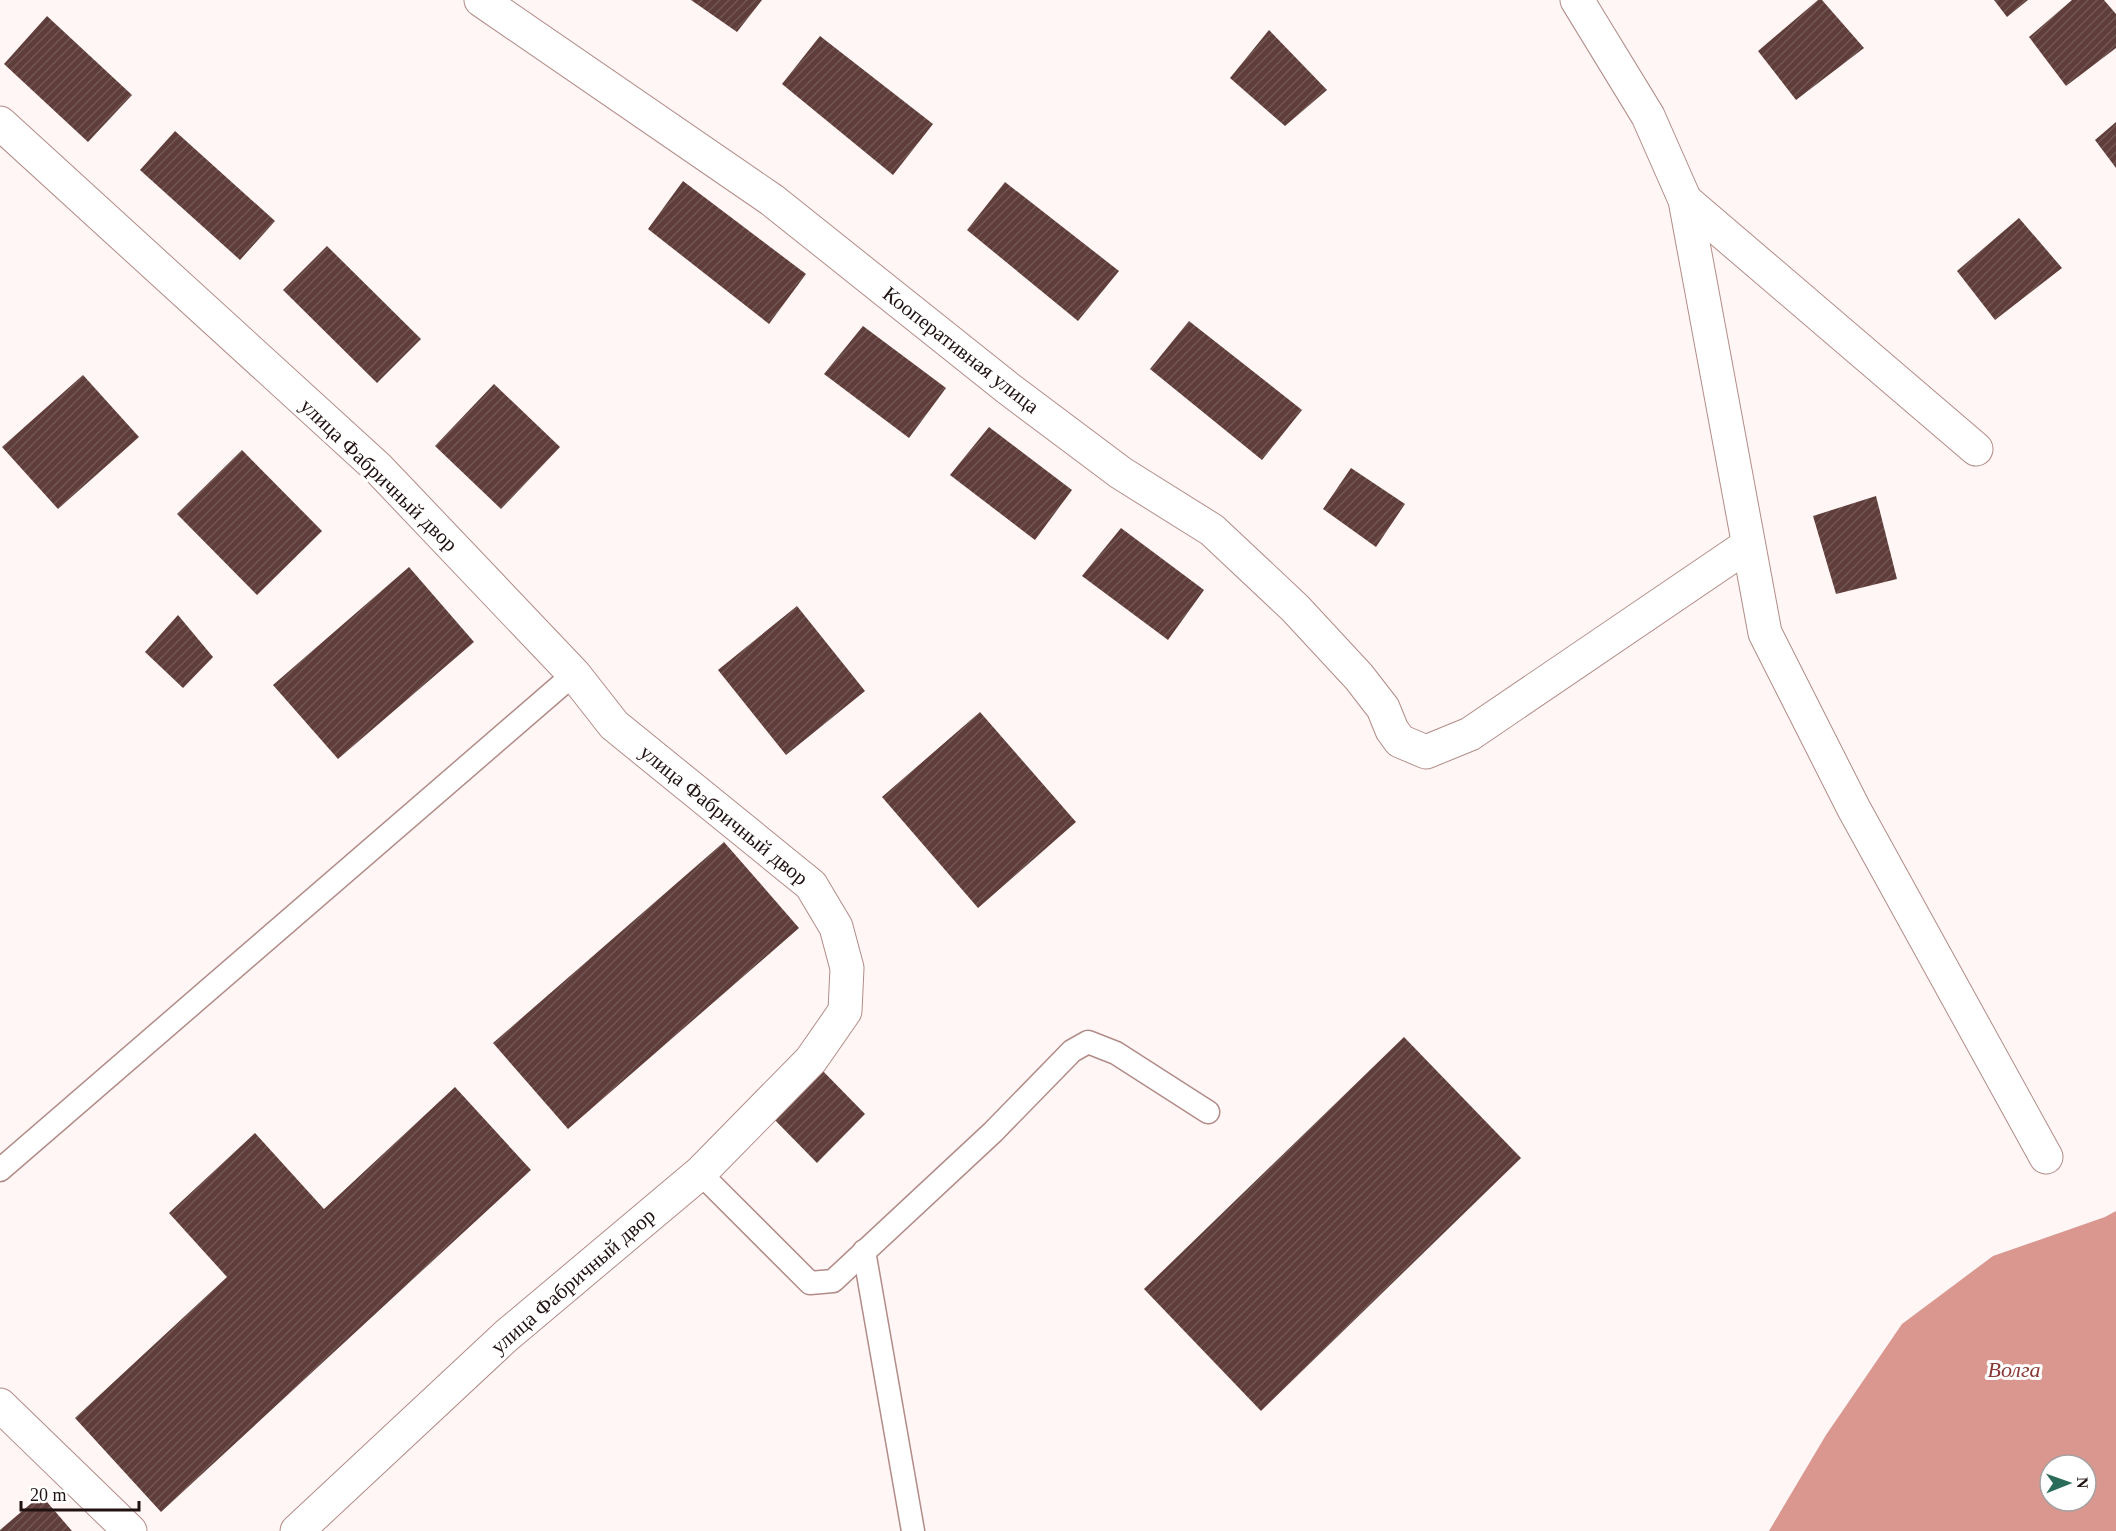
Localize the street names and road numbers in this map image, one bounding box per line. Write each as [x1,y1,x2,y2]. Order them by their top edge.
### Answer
street label: Кооперативная улица [878,282,1044,419]
street label: улица Фабричный двор [295,394,463,556]
street label: улица Фабричный двор [635,740,813,890]
street label: улица Фабричный двор [486,1203,660,1359]

